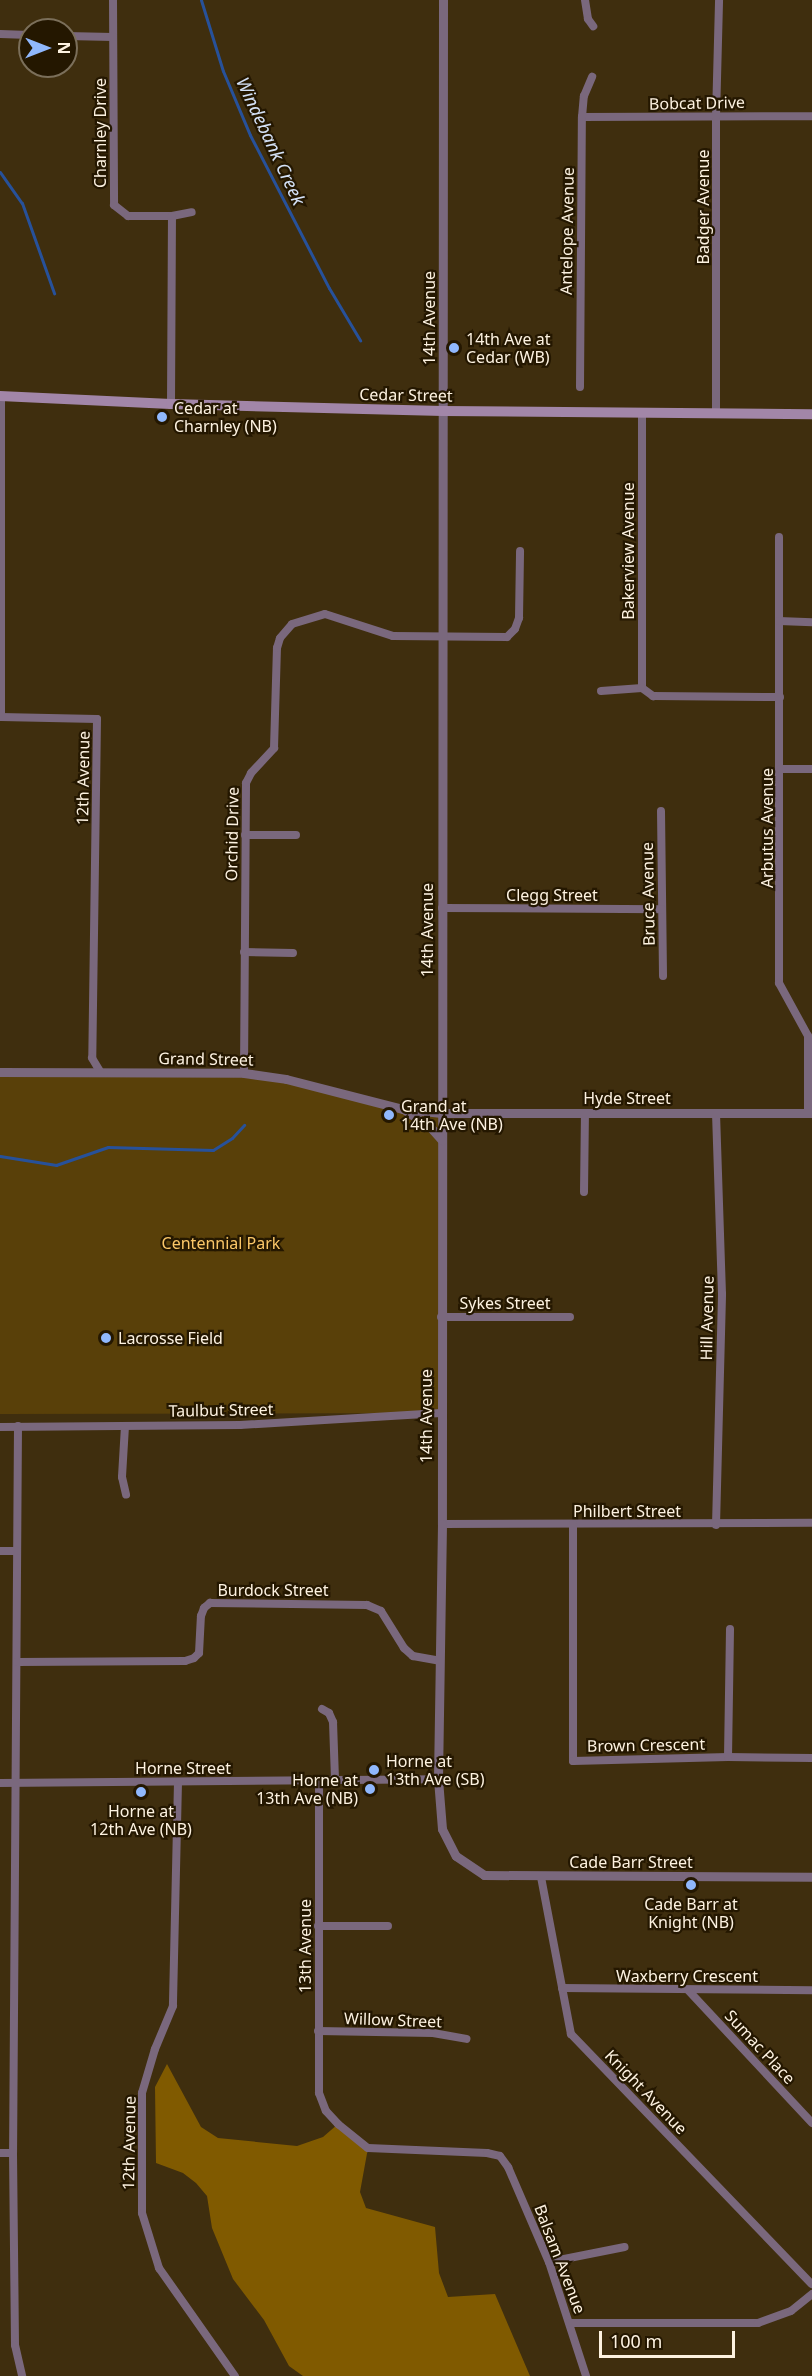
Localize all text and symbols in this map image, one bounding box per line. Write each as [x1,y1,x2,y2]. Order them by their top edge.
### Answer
north arrow [18,18,78,78]
text: N [53,41,75,55]
water label: Windebank Creek [232,74,310,208]
street label: Charnley Drive [90,78,110,188]
street label: Bobcat Drive [649,93,745,113]
street label: Badger Avenue [693,149,713,265]
street label: Antelope Avenue [556,167,578,295]
street label: 14th Avenue [419,271,439,365]
place label: 14th Ave at Cedar (WB) [466,329,550,367]
marker: 14th Ave at Cedar (WB) [447,341,461,355]
street label: Cedar Street [359,385,453,405]
place label: Cedar at Charnley (NB) [174,398,277,436]
marker: Cedar at Charnley (NB) [155,410,169,424]
street label: Bakerview Avenue [618,482,638,620]
street label: 12th Avenue [73,731,93,825]
street label: Arbutus Avenue [757,768,777,888]
street label: Orchid Drive [222,787,242,881]
street label: Bruce Avenue [637,842,659,946]
street label: 14th Avenue [417,883,437,977]
street label: Clegg Street [506,885,598,905]
street label: Grand Street [158,1049,254,1069]
street label: Hyde Street [583,1088,671,1108]
place label: Grand at 14th Ave (NB) [401,1096,503,1134]
marker: Grand at 14th Ave (NB) [382,1108,396,1122]
park label: Centennial Park [162,1233,280,1253]
street label: Hill Avenue [697,1276,717,1360]
street label: Sykes Street [459,1293,551,1313]
place label: Lacrosse Field [118,1328,223,1348]
marker: Lacrosse Field [99,1331,113,1345]
street label: 14th Avenue [416,1369,436,1463]
street label: Taulbut Street [168,1399,274,1421]
street label: Philbert Street [573,1501,681,1521]
street label: Burdock Street [217,1580,329,1600]
street label: Brown Crescent [587,1734,705,1756]
place label: Horne at 13th Ave (SB) [386,1751,484,1789]
street label: Horne Street [135,1758,231,1778]
marker: Horne at 13th Ave (SB) [367,1763,381,1777]
place label: Horne at 13th Ave (NB) [256,1770,358,1808]
marker: Horne at 13th Ave (NB) [363,1782,377,1796]
marker: Horne at 12th Ave (NB) [134,1785,148,1799]
place label: Horne at 12th Ave (NB) [90,1801,192,1839]
street label: Cade Barr Street [569,1852,693,1872]
marker: Cade Barr at Knight (NB) [684,1878,698,1892]
place label: Cade Barr at Knight (NB) [644,1894,738,1932]
street label: 13th Avenue [295,1899,315,1993]
street label: Waxberry Crescent [616,1966,758,1986]
street label: Sumac Place [721,2006,799,2088]
street label: Willow Street [344,2009,442,2031]
street label: Knight Avenue [601,2046,691,2138]
street label: 12th Avenue [119,2096,139,2190]
street label: Balsam Avenue [530,2202,590,2316]
scale bar [602,2319,738,2357]
text: 100 m [610,2329,662,2353]

